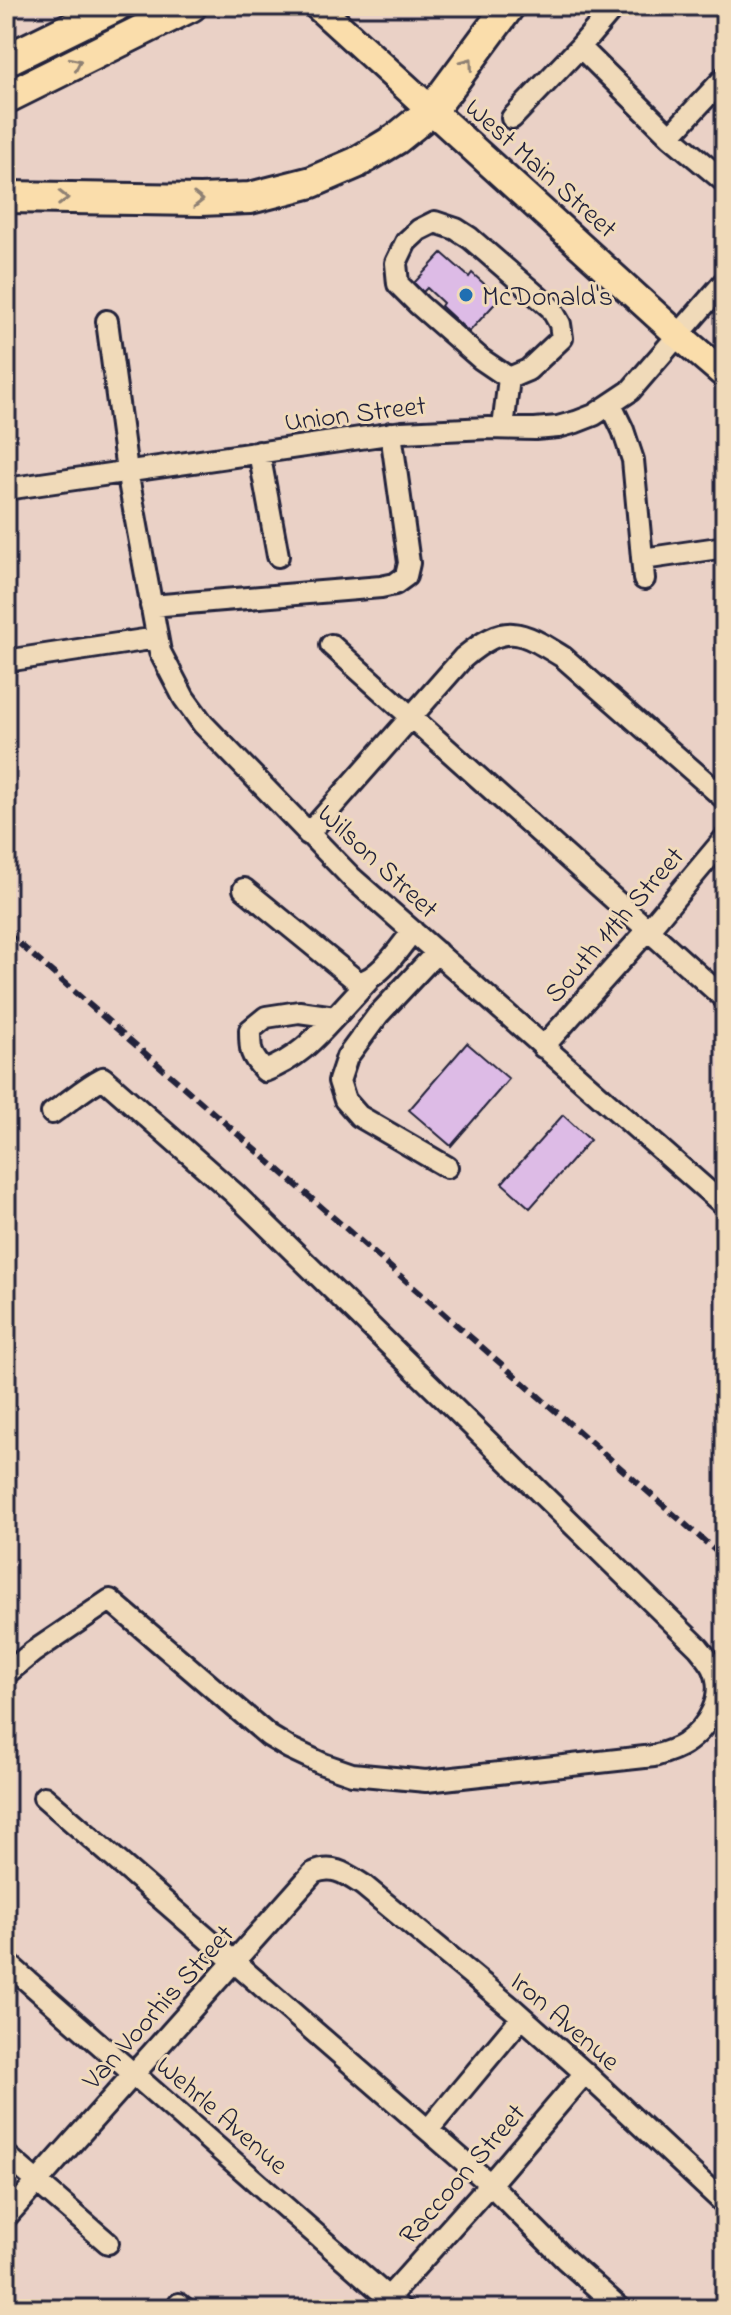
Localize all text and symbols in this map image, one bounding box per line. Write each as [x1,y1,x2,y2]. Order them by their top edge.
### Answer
one-way arrow [67,57,82,73]
one-way arrow [458,57,472,71]
street label: West Main Street [454,90,625,250]
one-way arrow [57,189,70,207]
one-way arrow [192,191,205,209]
place label: McDonald's [482,278,613,319]
marker: McDonald's [457,286,475,304]
street label: Union Street [282,386,429,445]
street label: Wilson Street [307,795,447,930]
street label: South 11th Street [536,839,695,1014]
street label: Van Voorhis Street [73,1917,245,2101]
street label: Iron Avenue [500,1963,628,2082]
street label: Wehrle Avenue [145,2047,296,2186]
street label: Raccoon Street [390,2095,537,2255]

